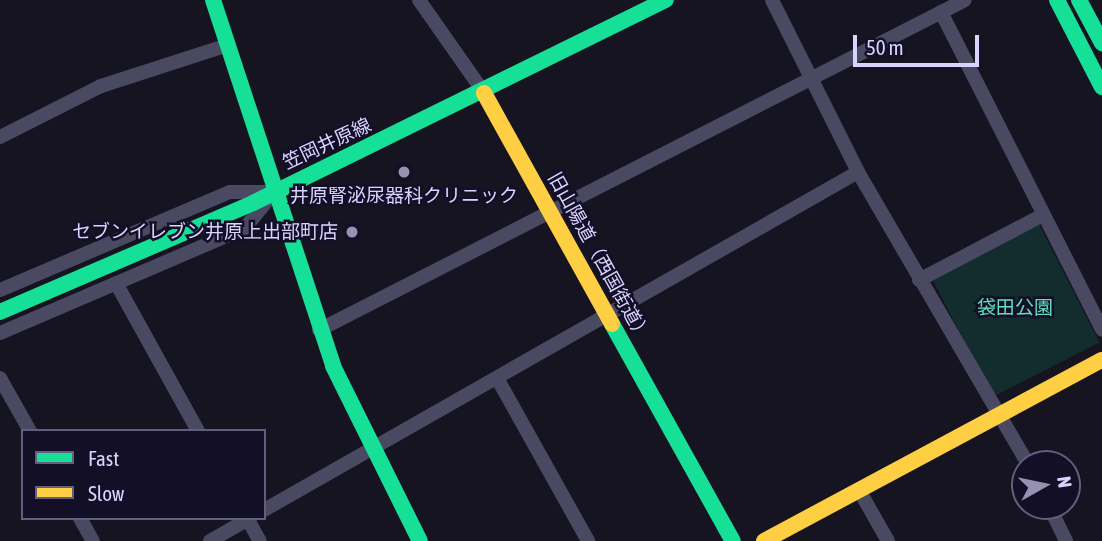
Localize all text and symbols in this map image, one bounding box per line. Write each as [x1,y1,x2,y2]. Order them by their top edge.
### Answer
scale bar [857,21,983,65]
text: 50 m [866,35,904,59]
street label: 笠岡井原線 [279,114,375,174]
marker: 井原腎泌尿器科クリニック [394,162,414,182]
street label: 旧山陽道（西国街道） [543,168,655,346]
place label: 井原腎泌尿器科クリニック [290,185,518,207]
place label: セブンイレブン井原上出部町店 [72,221,338,243]
marker: セブンイレブン井原上出部町店 [344,224,360,240]
park label: 袋田公園 [977,297,1053,319]
legend [21,429,266,520]
text: Fast [88,446,119,470]
north arrow [1011,450,1081,520]
text: N [1053,475,1077,489]
text: Slow [88,481,124,505]

